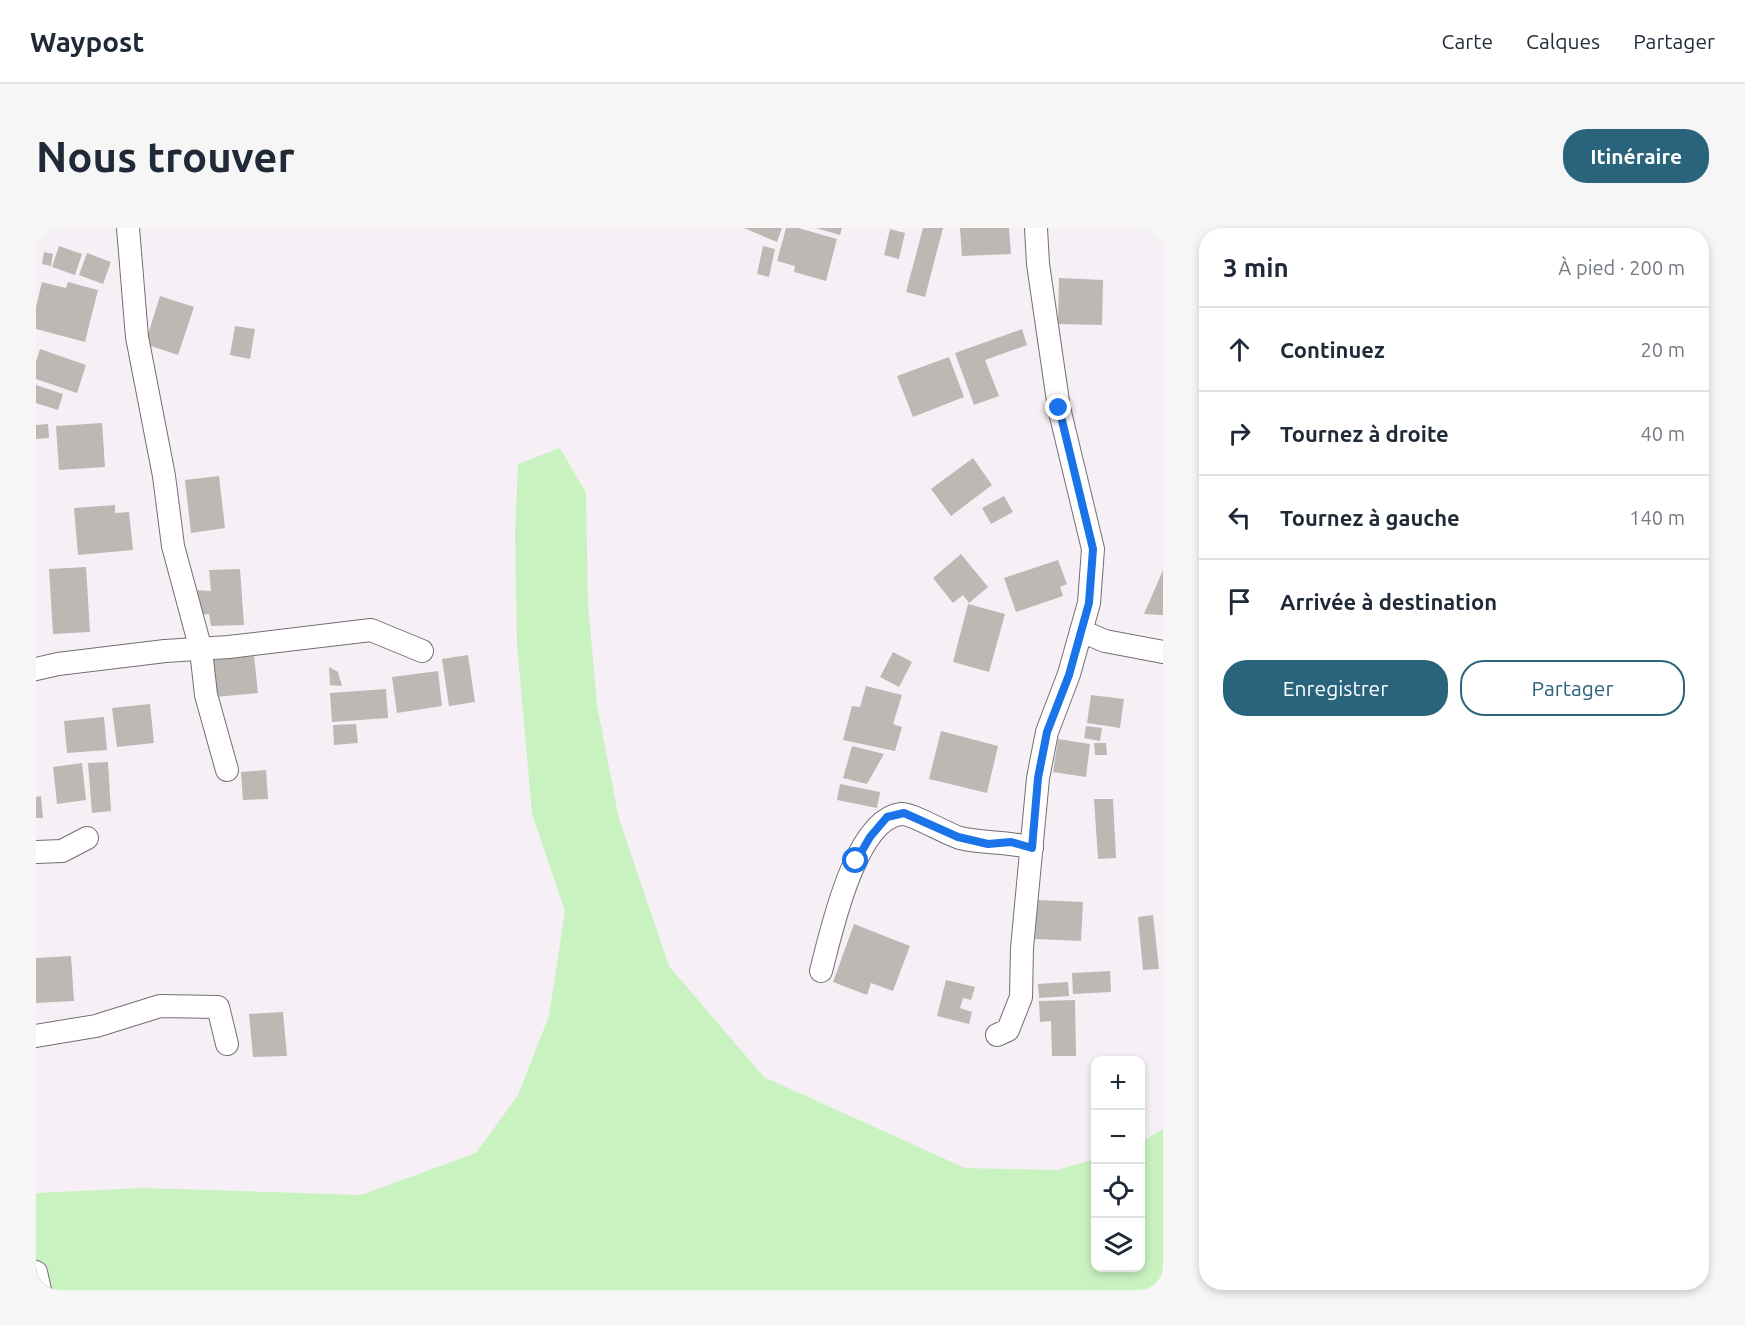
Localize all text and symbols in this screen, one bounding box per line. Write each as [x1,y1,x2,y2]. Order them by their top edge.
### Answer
text: Waypost [30,26,144,57]
text: Carte [1442,29,1493,53]
text: Calques [1526,29,1600,53]
text: Partager [1633,29,1715,53]
button: Itinéraire [1563,129,1709,183]
text: Nous trouver [36,133,295,180]
text: 3 min [1223,253,1289,282]
text: À pied · 200 m [1558,256,1685,279]
icon: ahead [1223,333,1256,366]
text: Continuez [1280,337,1385,362]
text: 20 m [1641,338,1685,361]
route end [1045,394,1071,420]
icon: right [1223,417,1256,450]
text: Tournez à droite [1280,421,1449,446]
text: 40 m [1641,422,1685,445]
icon: left [1223,501,1256,534]
text: Tournez à gauche [1280,505,1460,530]
text: 140 m [1629,506,1685,529]
icon: arrive [1223,585,1256,618]
text: Arrivée à destination [1280,589,1497,614]
button: Enregistrer [1223,660,1448,716]
button: Partager [1460,660,1685,716]
route start [842,847,868,873]
map controls [1091,1056,1145,1272]
button: + [1091,1056,1145,1110]
button: − [1091,1110,1145,1164]
button: locate [1091,1164,1145,1218]
button: layers [1091,1218,1145,1272]

